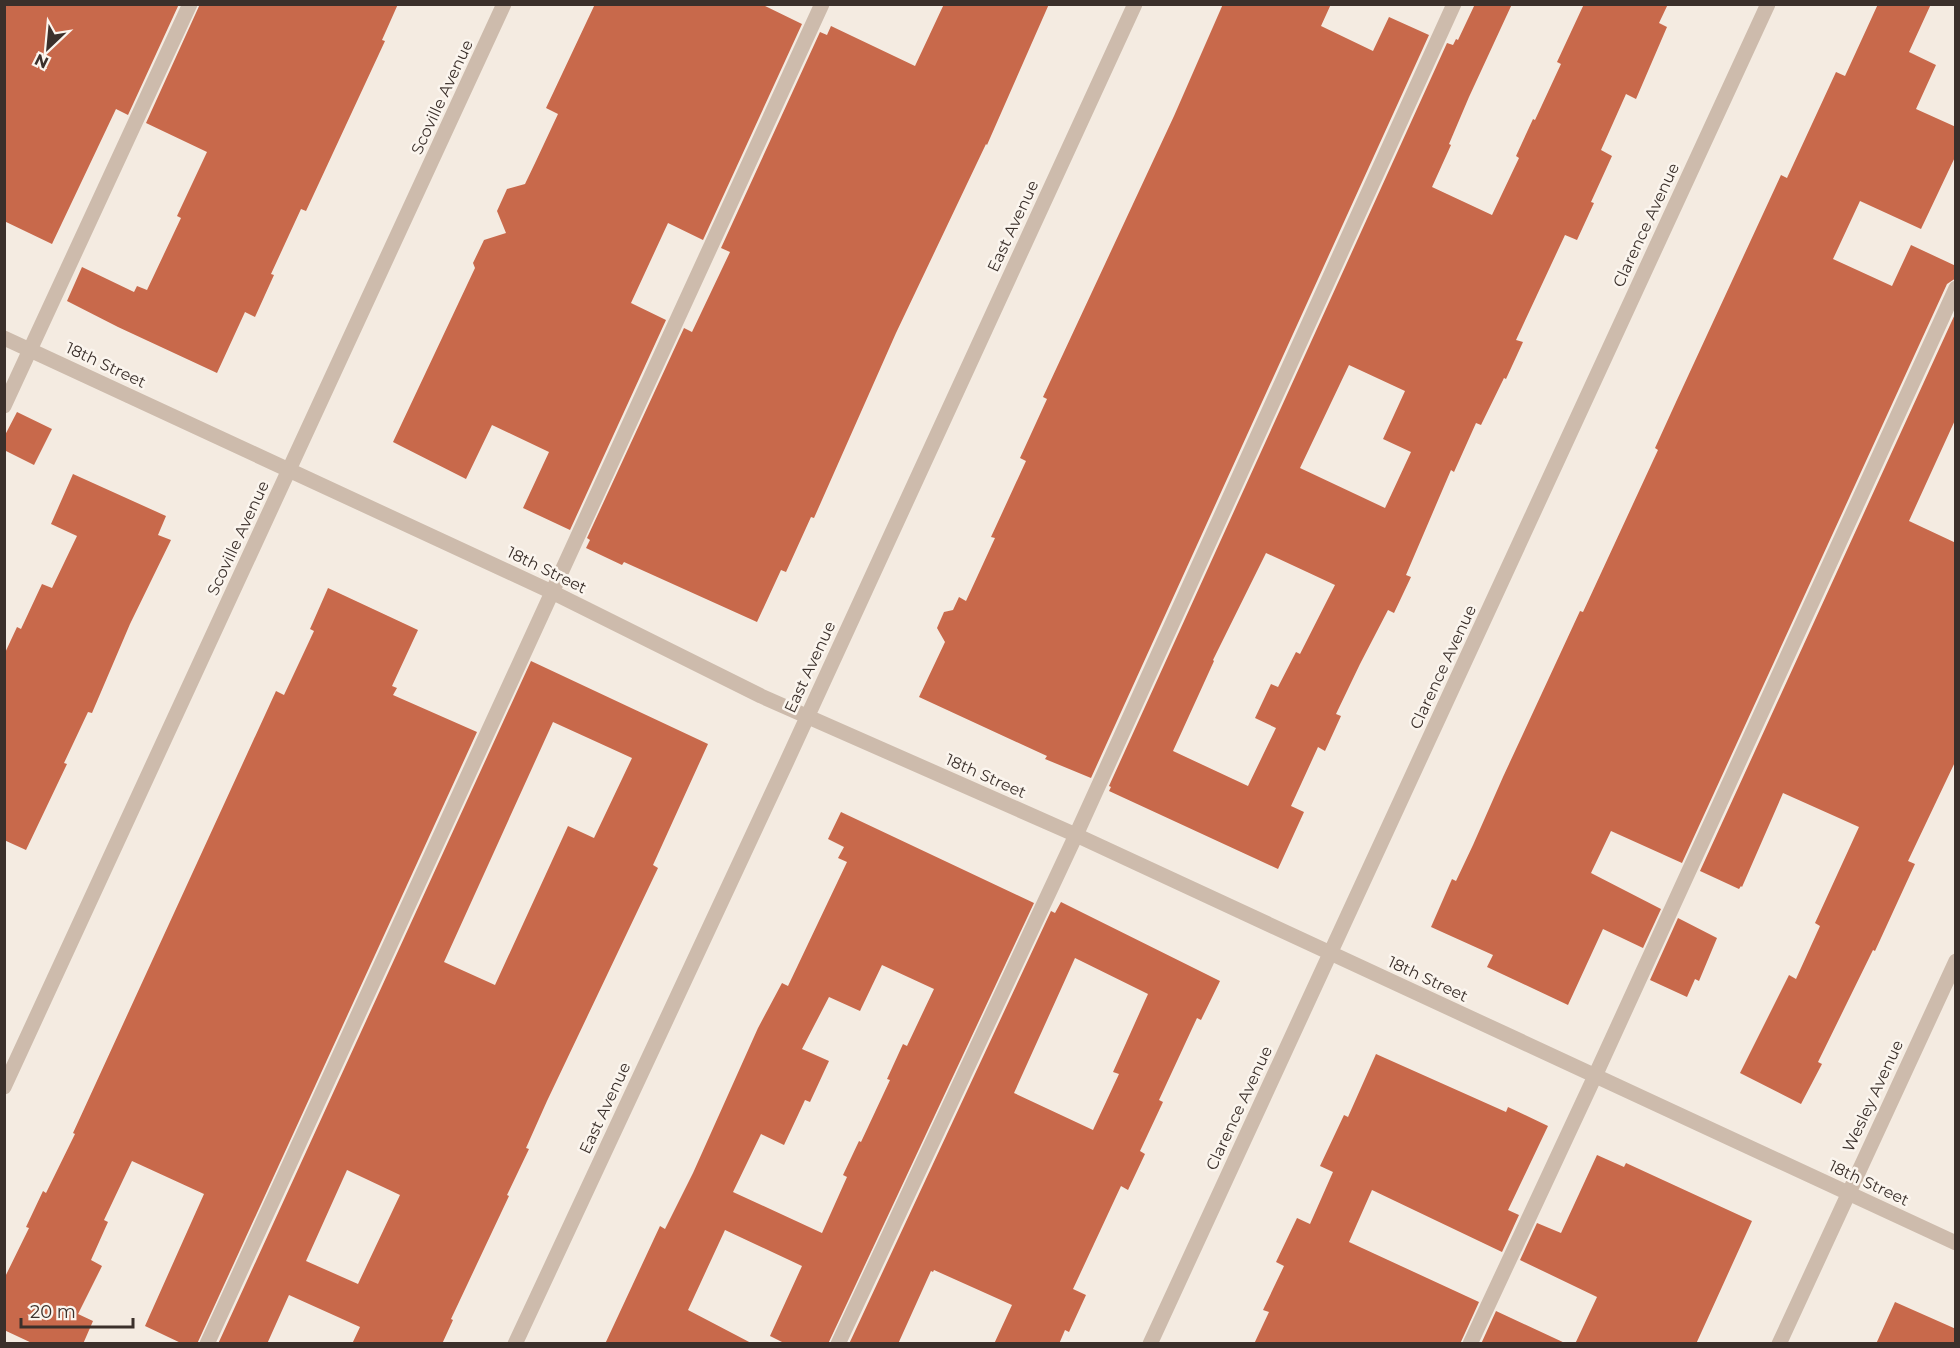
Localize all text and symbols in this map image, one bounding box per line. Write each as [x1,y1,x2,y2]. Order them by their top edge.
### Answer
north arrow [18,18,78,78]
street label: Scoville Avenue [407,37,477,157]
text: N [32,50,52,72]
street label: Clarence Avenue [1609,160,1683,290]
street label: East Avenue [983,177,1043,275]
street label: 18th Street [63,338,149,392]
street label: Scoville Avenue [203,478,273,598]
street label: 18th Street [504,543,590,598]
street label: Clarence Avenue [1406,602,1480,732]
street label: East Avenue [780,618,840,716]
street label: 18th Street [943,750,1030,802]
street label: 18th Street [1385,952,1471,1006]
street label: Wesley Avenue [1839,1037,1907,1155]
street label: Clarence Avenue [1202,1043,1276,1173]
street label: East Avenue [575,1059,635,1157]
street label: 18th Street [1826,1156,1912,1210]
scale bar [21,1291,134,1329]
text: 20 m [30,1301,76,1323]

